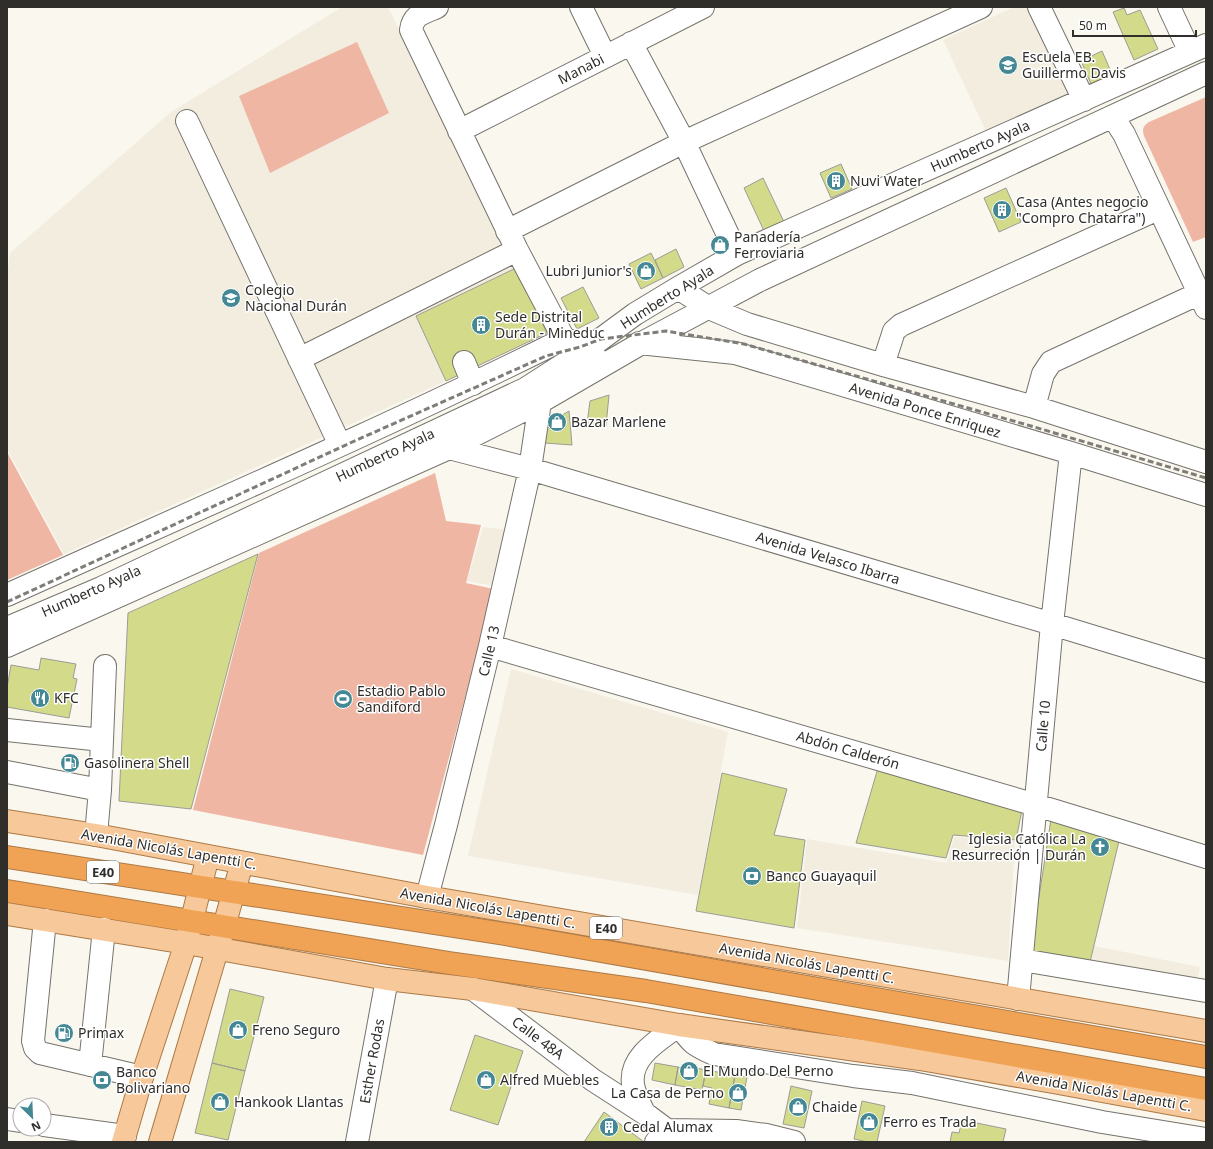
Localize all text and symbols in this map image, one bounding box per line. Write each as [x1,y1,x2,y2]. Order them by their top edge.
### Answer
scale bar [1073,12,1196,38]
text: 50 m [1079,17,1107,34]
place label: Escuela EB. Guillermo Davis [1022,47,1126,82]
street label: Manabi [555,49,607,88]
school or university icon: Escuela EB. Guillermo Davis [997,54,1019,76]
street label: Humberto Ayala [927,115,1033,176]
building icon: Nuvi Water [825,170,847,192]
place label: Nuvi Water [850,171,923,190]
place label: Casa (Antes negocio "Compro Chatarra") [1016,192,1148,227]
building icon: Casa (Antes negocio "Compro Chatarra") [991,199,1013,221]
place label: Panadería Ferroviaria [734,227,804,262]
shop icon: Panadería Ferroviaria [709,234,731,256]
street label: Humberto Ayala [616,260,717,333]
shop icon: Lubri Junior's [635,260,657,282]
place label: Lubri Junior's [545,261,632,280]
place label: Colegio Nacional Durán [245,280,347,315]
school or university icon: Colegio Nacional Durán [220,287,242,309]
place label: Sede Distrital Durán - Mineduc [495,307,605,342]
building icon: Sede Distrital Durán - Mineduc [470,314,492,336]
street label: Avenida Ponce Enriquez [847,377,1004,442]
shop icon: Bazar Marlene [546,411,568,433]
place label: Bazar Marlene [571,412,666,431]
street label: Humberto Ayala [332,423,437,486]
street label: Avenida Velasco Ibarra [754,527,902,588]
street label: Humberto Ayala [38,560,144,621]
street label: Calle 13 [473,624,504,678]
place label: Estadio Pablo Sandiford [357,681,446,716]
restaurant icon: KFC [29,687,51,709]
place label: KFC [54,688,79,707]
sports icon: Estadio Pablo Sandiford [332,688,354,710]
street label: Calle 10 [1031,699,1054,752]
street label: Abdón Calderón [794,726,902,773]
fuel station icon: Gasolinera Shell [59,752,81,774]
place label: Gasolinera Shell [84,753,189,772]
street label: Avenida Nicolás Lapentti C. [80,824,258,873]
place label: Iglesia Católica La Resurreción | Durán [952,829,1086,864]
church icon: Iglesia Católica La Resurreción | Durán [1089,836,1111,858]
road number: E40 [87,861,119,883]
bank icon: Banco Guayaquil [741,865,763,887]
place label: Banco Guayaquil [766,866,877,885]
street label: Avenida Nicolás Lapentti C. [399,883,577,932]
road number: E40 [590,917,622,939]
street label: Avenida Nicolás Lapentti C. [718,938,896,987]
street label: Calle 48A [508,1012,568,1063]
street label: Esther Rodas [355,1017,388,1105]
shop icon: Freno Seguro [227,1019,249,1041]
place label: Freno Seguro [252,1020,340,1039]
fuel station icon: Primax [53,1022,75,1044]
place label: Primax [78,1023,125,1042]
shop icon: El Mundo Del Perno [678,1060,700,1082]
place label: El Mundo Del Perno [703,1061,833,1080]
place label: Banco Bolivariano [116,1062,190,1097]
street label: Avenida Nicolás Lapentti C. [1015,1066,1193,1115]
bank icon: Banco Bolivariano [91,1069,113,1091]
shop icon: Alfred Muebles [475,1069,497,1091]
place label: Alfred Muebles [500,1070,599,1089]
shop icon: La Casa de Perno [727,1082,749,1104]
place label: La Casa de Perno [611,1083,724,1102]
shop icon: Hankook Llantas [209,1091,231,1113]
place label: Hankook Llantas [234,1092,344,1111]
shop icon: Chaide [787,1096,809,1118]
north arrow [12,1097,52,1137]
place label: Chaide [812,1097,858,1116]
shop icon: Ferro es Trada [858,1111,880,1133]
place label: Ferro es Trada [883,1112,977,1131]
building icon: Cedal Alumax [598,1116,620,1138]
place label: Cedal Alumax [623,1117,714,1136]
text: N [29,1118,43,1135]

